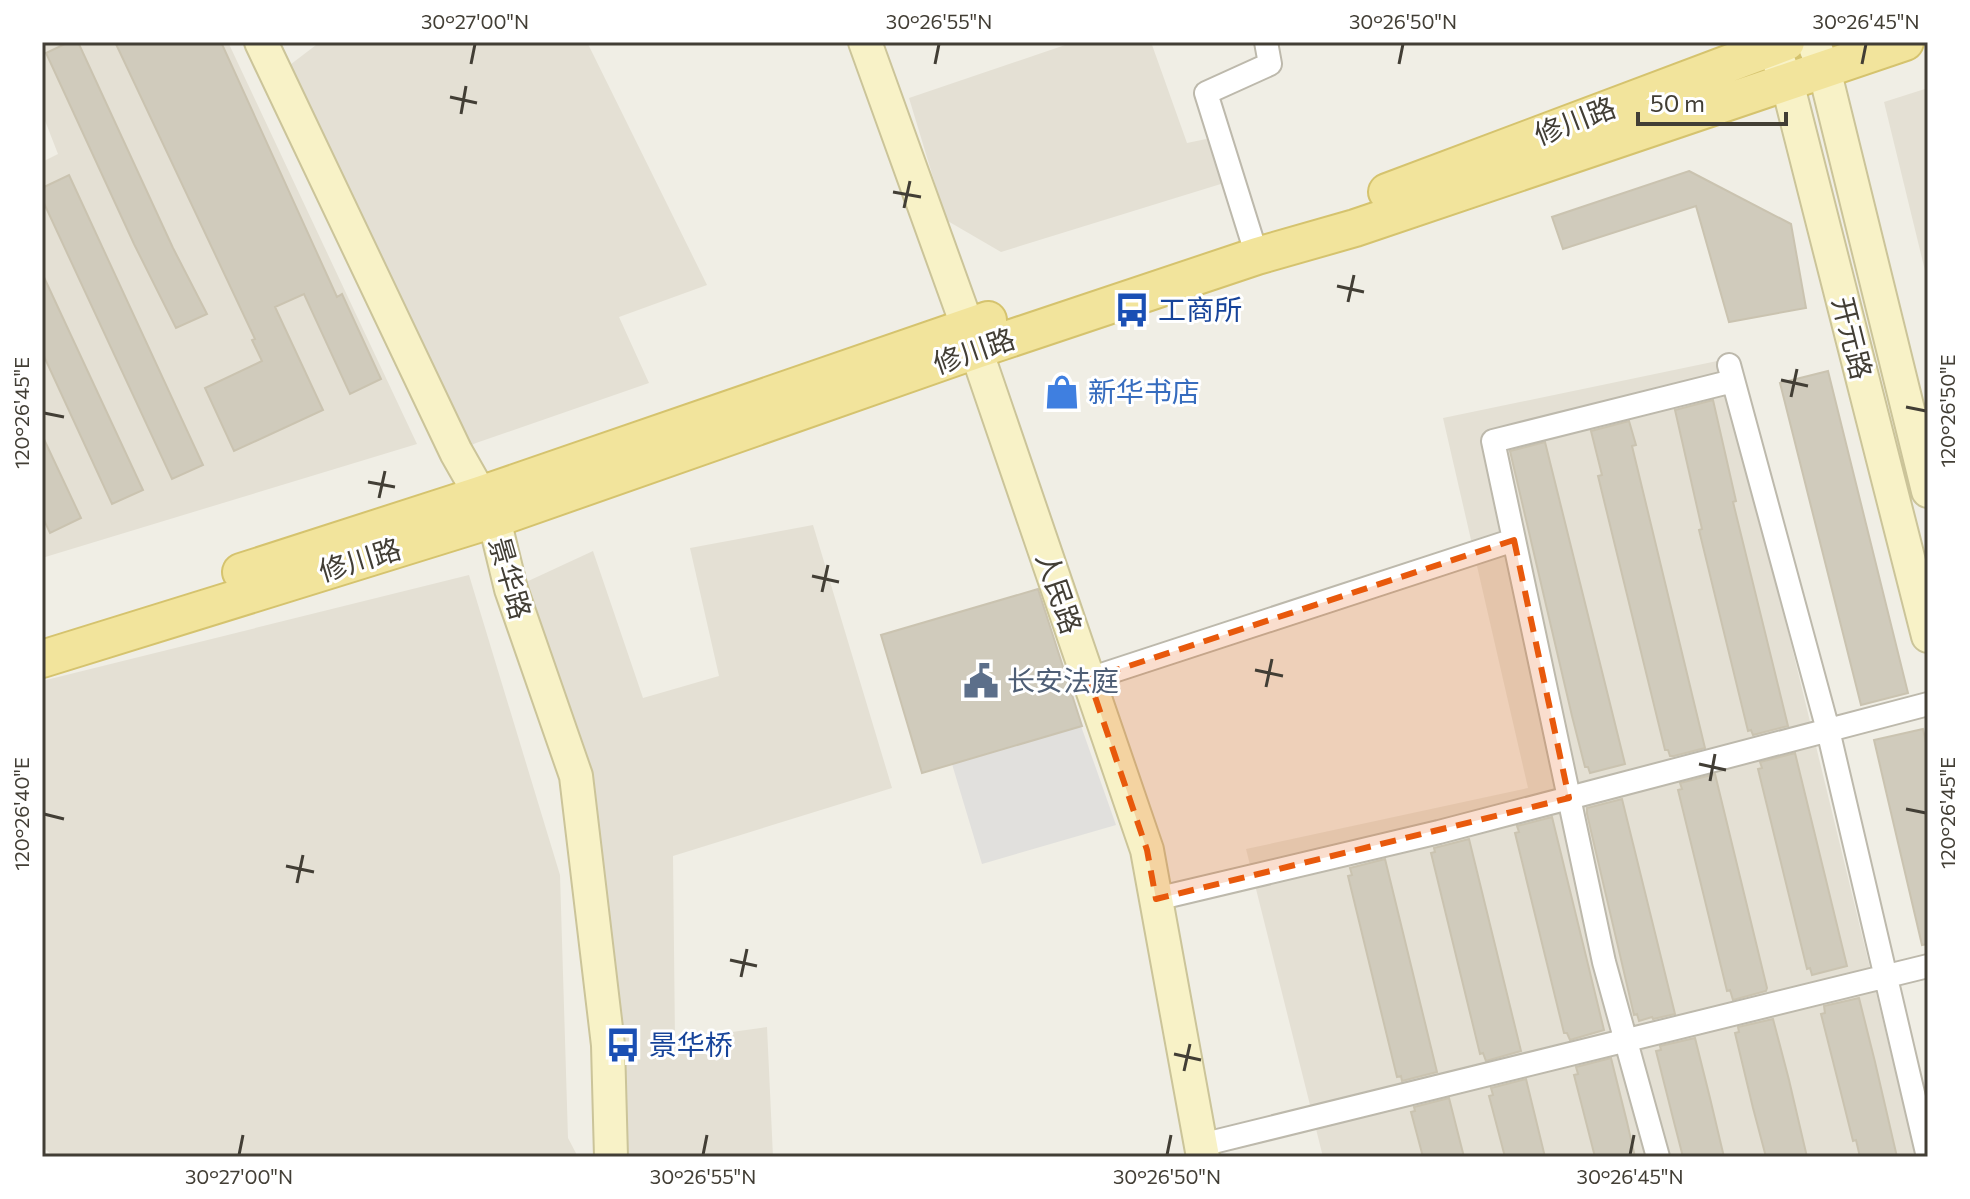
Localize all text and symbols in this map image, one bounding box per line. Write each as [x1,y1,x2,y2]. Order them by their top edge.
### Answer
text: 30°27'00"N [421,9,529,33]
text: 30°26'55"N [886,9,992,33]
text: 30°26'50"N [1349,9,1457,33]
text: 30°26'45"N [1812,9,1920,33]
scale bar [1638,76,1786,126]
text: 50 m [1650,88,1705,117]
street label: 修川路 [1529,89,1620,151]
bus stop icon: 工商所 [1113,291,1151,329]
place label: 工商所 [1158,292,1242,326]
street label: 开元路 [1826,293,1880,383]
street label: 修川路 [928,320,1019,380]
text: 120°26'50"E [1935,354,1959,468]
text: 120°26'45"E [9,357,33,469]
shop icon: 新华书店 [1043,373,1081,411]
place label: 新华书店 [1088,374,1200,408]
street label: 修川路 [315,531,405,588]
street label: 景华路 [483,533,539,623]
street label: 人民路 [1030,547,1090,638]
public building icon: 长安法庭 [962,662,1000,700]
place label: 长安法庭 [1007,663,1119,697]
text: 120°26'40"E [9,757,33,871]
text: 120°26'45"E [1935,757,1959,869]
bus stop icon: 景华桥 [604,1026,642,1064]
place label: 景华桥 [649,1027,733,1061]
text: 30°27'00"N [185,1164,293,1188]
text: 30°26'55"N [650,1164,756,1188]
text: 30°26'50"N [1113,1164,1221,1188]
text: 30°26'45"N [1576,1164,1684,1188]

